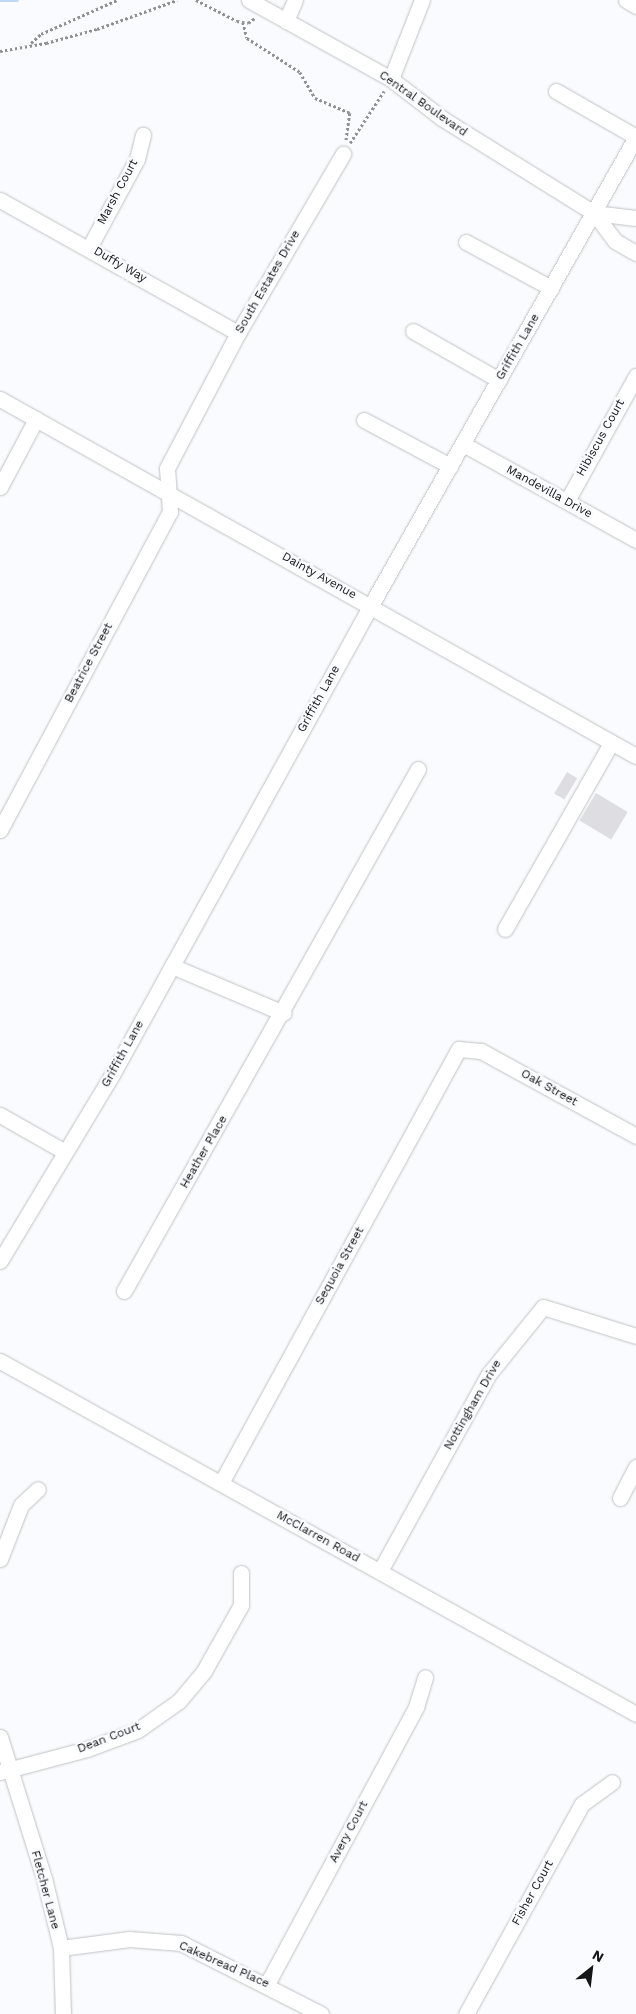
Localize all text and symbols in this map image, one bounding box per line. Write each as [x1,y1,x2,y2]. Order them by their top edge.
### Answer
street label: Central Boulevard [376,68,470,140]
street label: Marsh Court [95,157,141,227]
street label: South Estates Drive [233,228,303,336]
street label: Duffy Way [91,244,149,286]
street label: Griffith Lane [493,311,543,383]
street label: Hibiscus Court [574,397,628,479]
street label: Mandevilla Drive [503,462,595,522]
street label: Dainty Avenue [279,549,359,603]
street label: Beatrice Street [62,621,116,705]
street label: Griffith Lane [295,663,343,735]
street label: Griffith Lane [99,1018,147,1090]
street label: Oak Street [518,1066,580,1110]
street label: Heather Place [177,1113,231,1191]
street label: Sequoia Street [313,1224,367,1308]
street label: Nottingham Drive [441,1357,505,1453]
street label: McClarren Road [274,1508,362,1566]
street label: Dean Court [75,1719,143,1757]
street label: Avery Court [327,1798,371,1866]
street label: Fletcher Lane [28,1849,62,1931]
street label: Fisher Court [509,1858,557,1928]
street label: Cakebread Place [177,1939,271,1991]
north arrow [566,1944,616,1994]
text: N [590,1946,607,1965]

